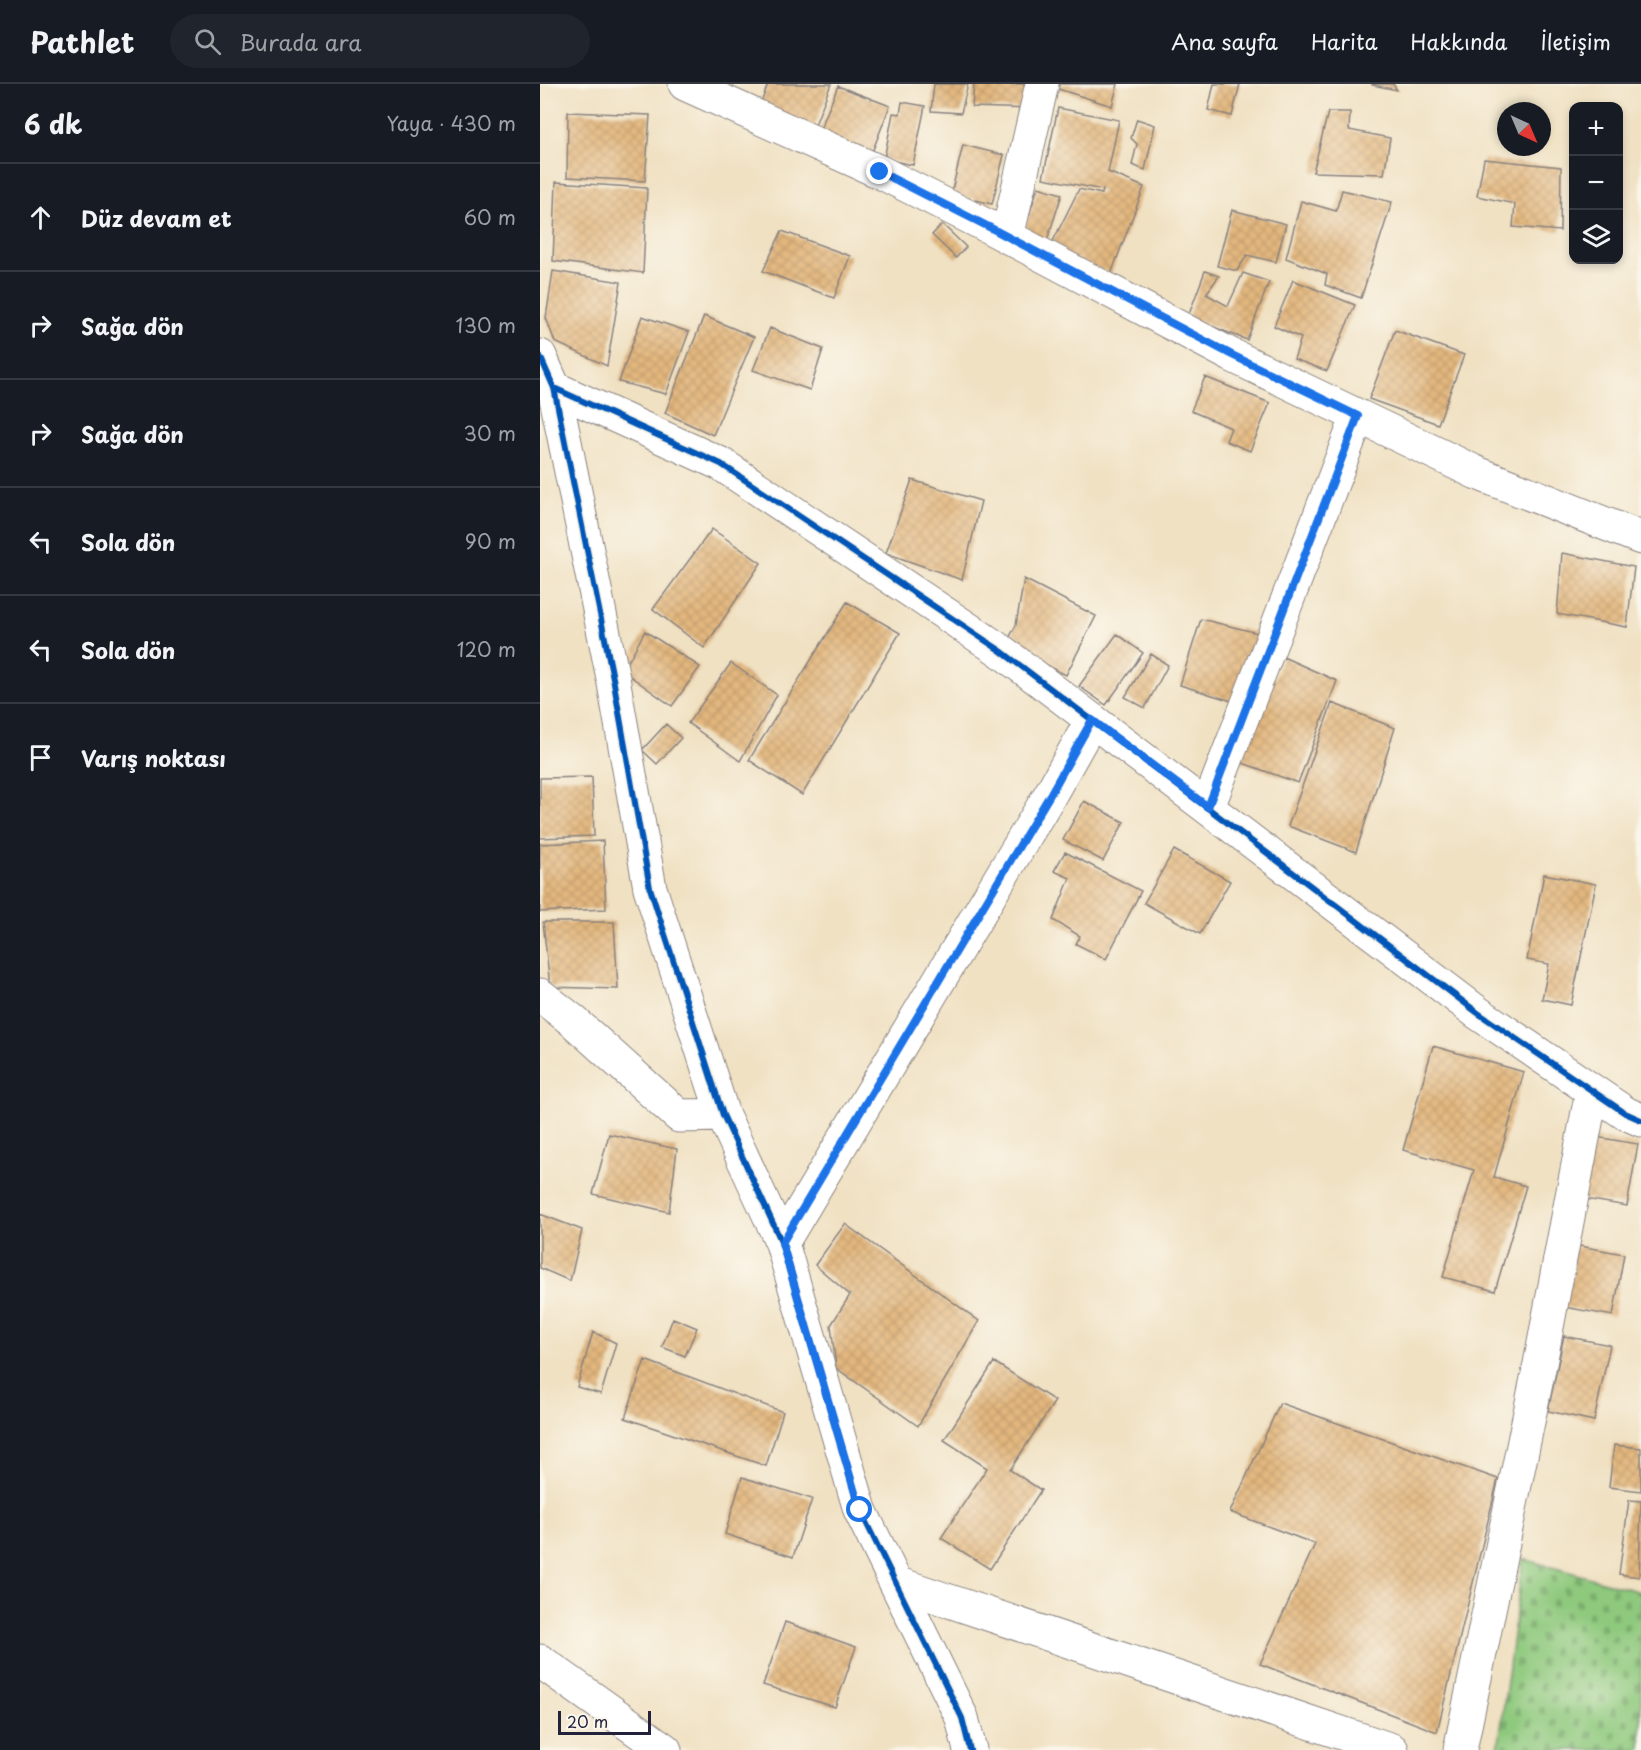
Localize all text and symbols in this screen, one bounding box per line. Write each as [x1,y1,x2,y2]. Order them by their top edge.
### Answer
search box [170,14,590,68]
text: Pathlet [30,20,134,63]
icon: search [191,25,224,58]
text: Burada ara [239,25,362,58]
text: Ana sayfa [1171,25,1278,57]
text: Harita [1311,25,1378,57]
text: Hakkında [1411,25,1507,57]
text: İletişim [1540,25,1611,57]
north arrow [1497,102,1551,156]
map controls [1569,102,1623,264]
button: + [1569,102,1623,156]
text: 6 dk [24,104,82,143]
text: Yaya · 430 m [387,108,516,138]
button: − [1569,156,1623,210]
route end [866,158,892,184]
icon: ahead [24,201,57,234]
text: Düz devam et [81,201,232,234]
text: 60 m [464,202,516,232]
button: layers [1569,210,1623,264]
icon: right [24,309,57,342]
text: Sağa dön [81,309,184,342]
text: 130 m [456,310,516,340]
icon: right [24,417,57,450]
text: Sağa dön [81,417,184,450]
text: 30 m [463,418,516,448]
icon: left [24,525,57,558]
text: Sola dön [81,525,175,558]
text: 90 m [465,526,516,556]
icon: left [24,633,57,666]
text: Sola dön [81,633,175,666]
text: 120 m [457,634,516,664]
icon: arrive [24,741,57,774]
text: Varış noktası [81,741,226,774]
route start [846,1496,872,1522]
scale bar [558,1708,651,1736]
text: 20 m [567,1709,608,1733]

